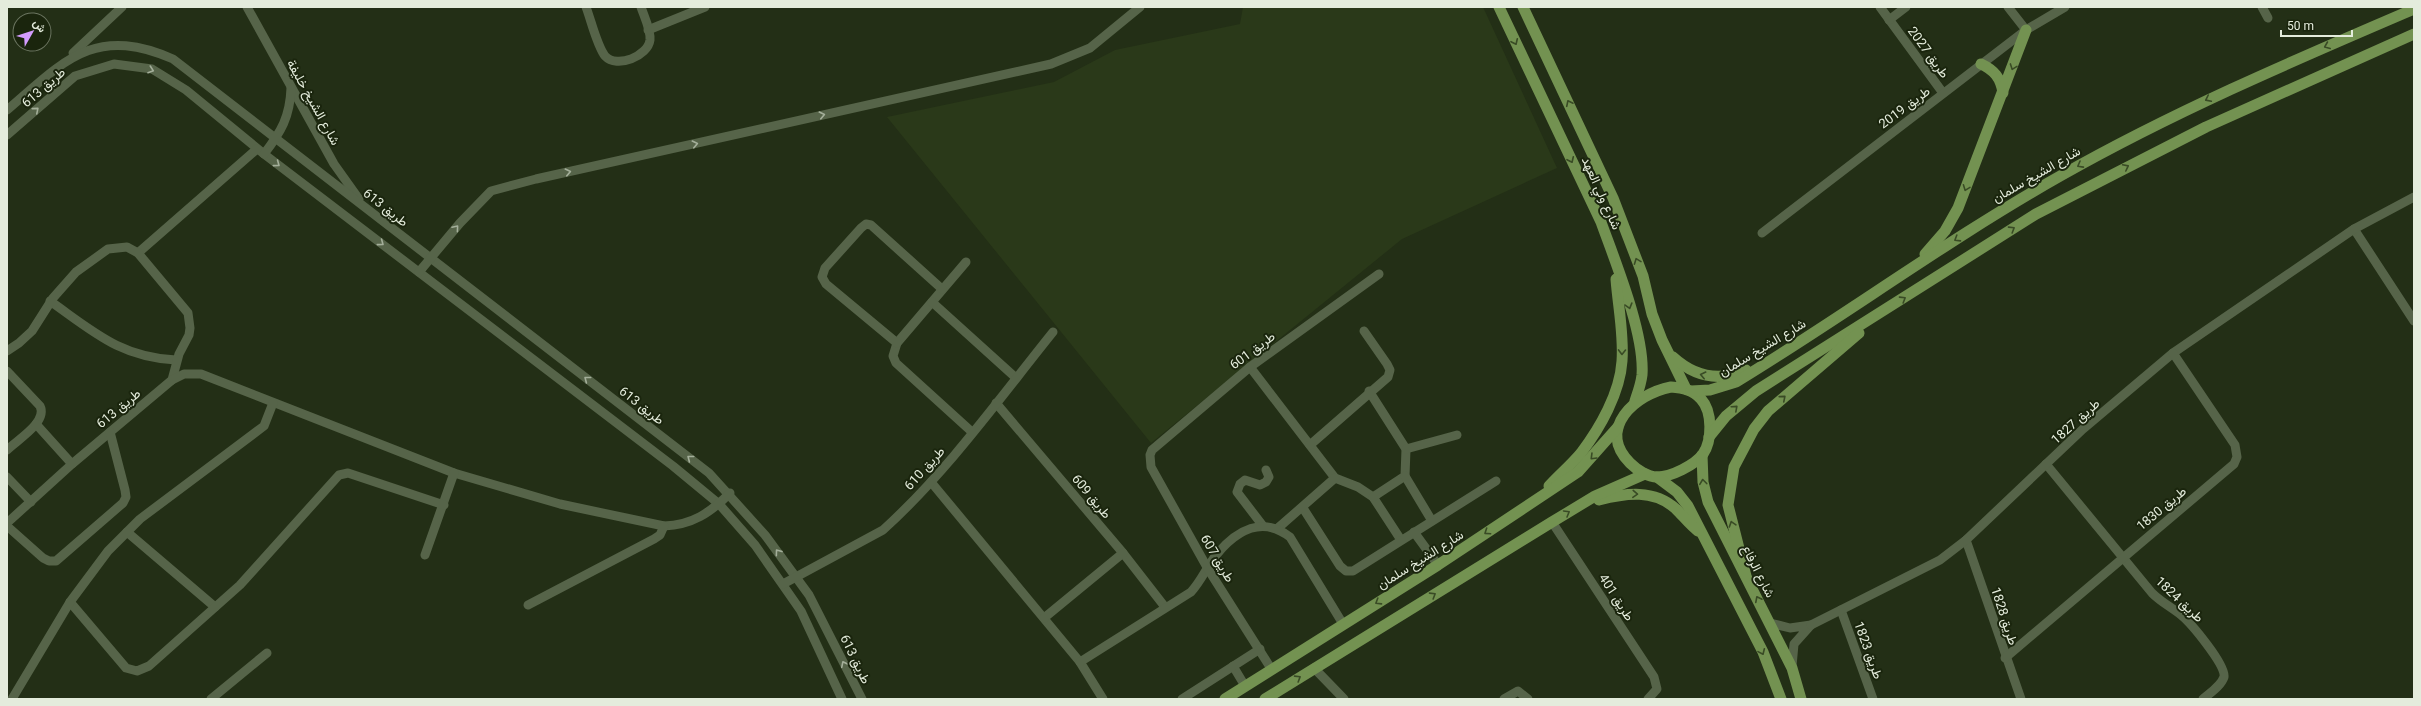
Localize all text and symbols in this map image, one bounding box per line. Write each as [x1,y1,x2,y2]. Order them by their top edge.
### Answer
north arrow [12,12,52,52]
scale bar [2281,12,2352,38]
text: ش [30,17,49,35]
text: 50 m [2287,19,2314,33]
street label: طريق 2027 [1904,24,1952,82]
one-way arrow [1510,38,1518,46]
one-way arrow [2323,42,2330,50]
street label: شارع الشيخ خليفة [282,57,343,149]
one-way arrow [2009,63,2017,70]
street label: طريق 613 [19,64,69,111]
one-way arrow [148,66,155,74]
street label: طريق 2019 [1876,83,1933,132]
one-way arrow [2205,94,2212,102]
one-way arrow [1566,100,1574,108]
one-way arrow [32,107,39,114]
one-way arrow [818,112,825,120]
one-way arrow [691,140,698,148]
street label: شارع الشيخ سلمان [1990,143,2084,207]
street label: شارع ولي العهد [1576,154,1624,233]
one-way arrow [1566,155,1574,163]
one-way arrow [273,160,280,167]
one-way arrow [2077,160,2084,168]
one-way arrow [2122,164,2129,171]
one-way arrow [565,168,571,176]
one-way arrow [1963,184,1971,191]
street label: طريق 613 [360,185,411,230]
one-way arrow [451,225,458,232]
one-way arrow [2008,226,2015,234]
one-way arrow [1954,234,1961,241]
one-way arrow [376,238,383,245]
one-way arrow [1634,258,1642,265]
one-way arrow [1898,297,1905,304]
one-way arrow [1624,303,1633,310]
street label: شارع الشيخ سلمان [1716,316,1809,381]
street label: طريق 601 [1227,329,1278,373]
one-way arrow [1618,349,1626,355]
one-way arrow [1700,371,1707,379]
one-way arrow [585,376,592,383]
street label: طريق 613 [616,383,667,428]
street label: طريق 613 [93,386,144,432]
one-way arrow [1778,396,1785,403]
street label: طريق 1827 [2048,396,2103,448]
one-way arrow [1730,405,1738,412]
street label: طريق 610 [901,444,948,494]
one-way arrow [1590,452,1598,460]
one-way arrow [687,455,694,463]
street label: طريق 609 [1068,471,1114,522]
one-way arrow [1699,479,1708,485]
street label: طريق 1830 [2134,483,2190,534]
one-way arrow [1632,490,1638,498]
one-way arrow [1563,510,1570,517]
one-way arrow [1729,521,1737,528]
street label: شارع الشيخ سلمان [1374,527,1467,594]
one-way arrow [1485,527,1492,534]
street label: طريق 607 [1197,532,1238,585]
street label: شارع الرفاع [1737,542,1778,601]
one-way arrow [776,550,783,557]
street label: طريق 401 [1595,571,1637,624]
street label: طريق 1824 [2152,573,2207,626]
street label: طريق 1828 [1987,585,2021,647]
one-way arrow [1429,593,1436,600]
one-way arrow [1755,596,1763,604]
one-way arrow [1375,598,1382,605]
street label: طريق 1823 [1850,619,1886,681]
street label: طريق 613 [836,632,874,687]
one-way arrow [1757,647,1765,655]
one-way arrow [841,661,849,668]
one-way arrow [1294,675,1301,683]

